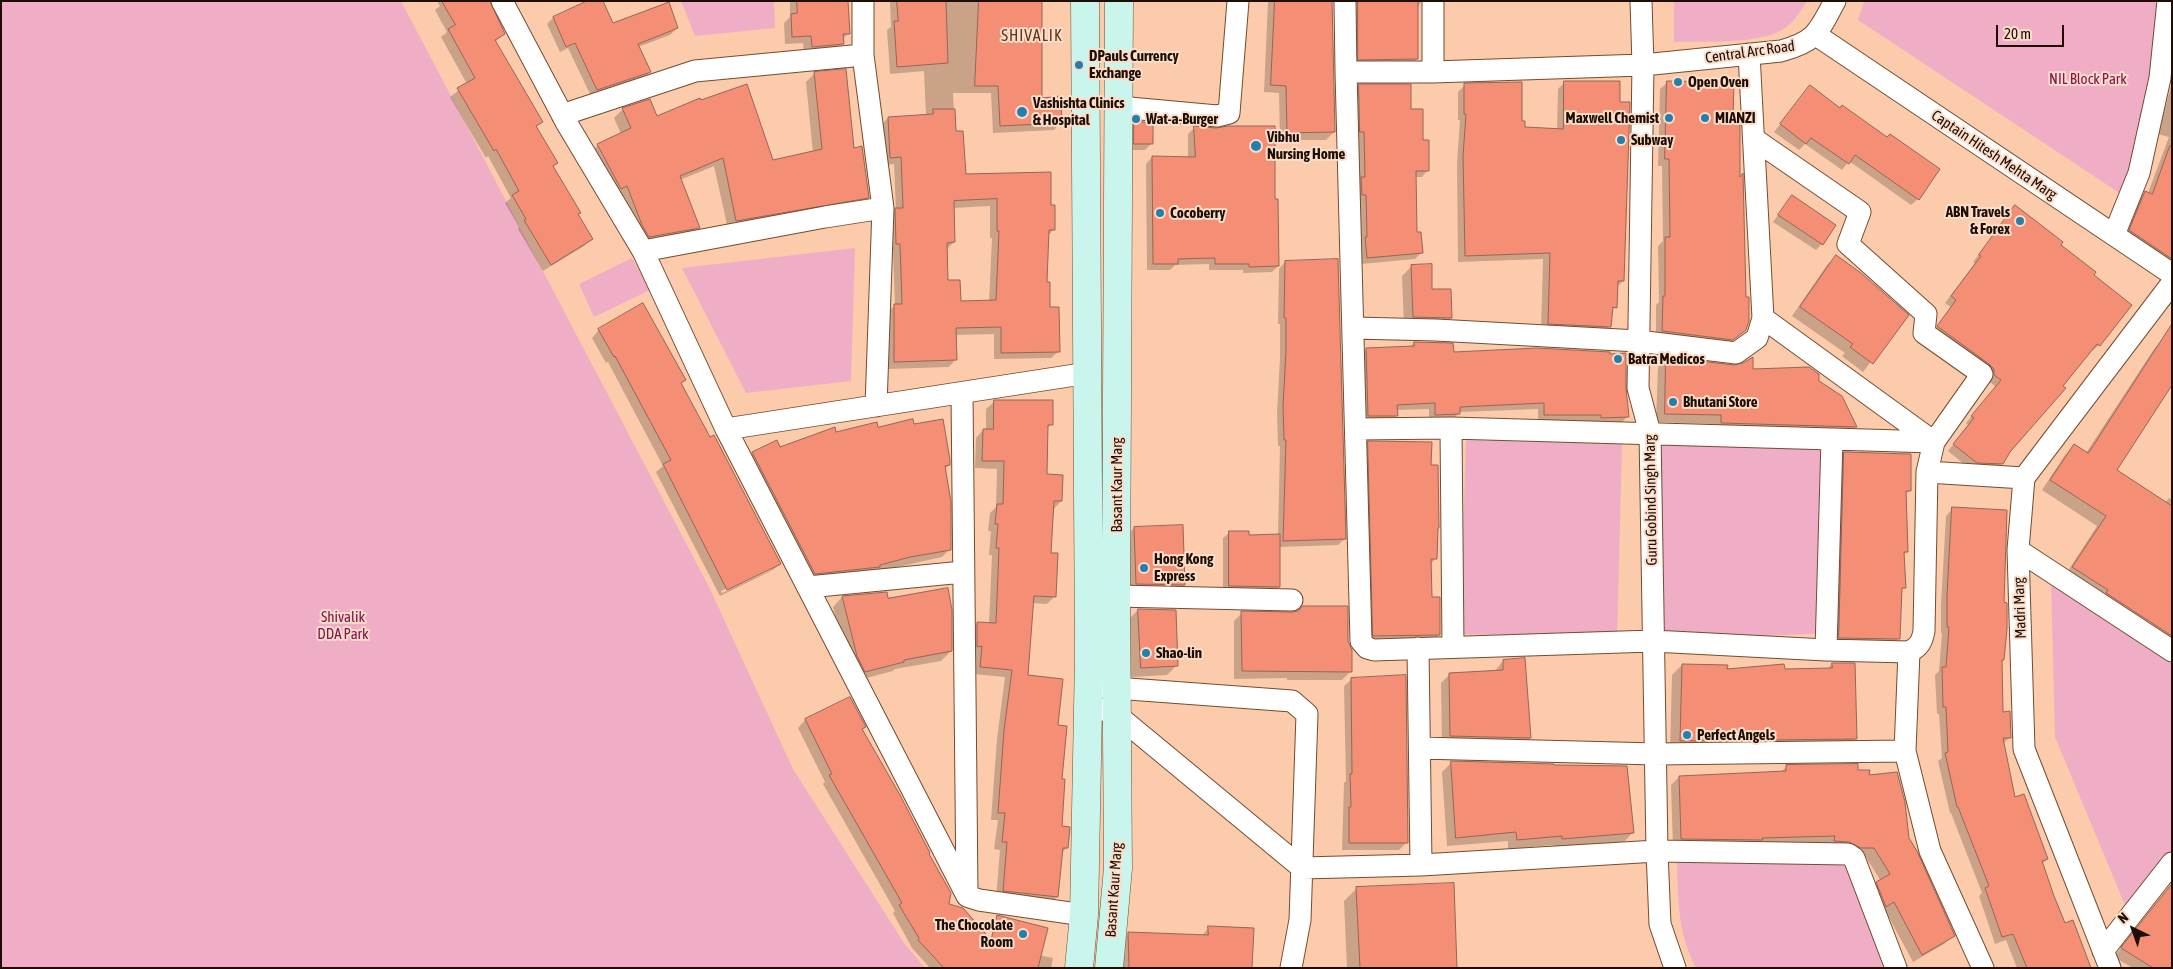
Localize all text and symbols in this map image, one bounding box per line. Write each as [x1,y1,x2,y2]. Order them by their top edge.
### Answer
scale bar [1998,15,2066,47]
text: 20 m [2004,25,2031,42]
district label: SHIVALIK [1000,26,1064,46]
street label: Central Arc Road [1704,37,1796,67]
place label: DPauls Currency Exchange [1089,47,1179,82]
marker: DPauls Currency Exchange [1073,59,1085,71]
park label: NIL Block Park [2049,70,2127,88]
place label: Open Oven [1688,73,1749,91]
marker: Open Oven [1672,76,1684,88]
place label: Vashishta Clinics & Hospital [1033,94,1125,129]
marker: Vashishta Clinics & Hospital [1015,105,1029,119]
street label: Captain Hitesh Mehta Marg [1928,106,2060,204]
place label: Maxwell Chemist [1566,109,1659,127]
place label: MIANZI [1715,109,1756,127]
place label: Wat-a-Burger [1146,110,1218,128]
marker: Maxwell Chemist [1663,112,1675,124]
marker: MIANZI [1699,112,1711,124]
marker: Wat-a-Burger [1130,113,1142,125]
place label: Vibhu Nursing Home [1267,128,1345,163]
place label: Subway [1631,131,1673,149]
marker: Subway [1615,134,1627,146]
marker: Vibhu Nursing Home [1249,139,1263,153]
place label: ABN Travels & Forex [1946,203,2010,238]
place label: Cocoberry [1170,204,1225,222]
marker: Cocoberry [1154,207,1166,219]
marker: ABN Travels & Forex [2014,215,2026,227]
place label: Batra Medicos [1628,350,1705,368]
marker: Batra Medicos [1612,353,1624,365]
place label: Bhutani Store [1683,393,1757,411]
marker: Bhutani Store [1667,396,1679,408]
street label: Guru Gobind Singh Marg [1641,434,1661,566]
street label: Basant Kaur Marg [1108,437,1126,533]
place label: Hong Kong Express [1154,550,1213,585]
marker: Hong Kong Express [1138,562,1150,574]
street label: Madri Marg [2010,577,2030,639]
park label: Shivalik DDA Park [317,608,369,643]
place label: Shao-lin [1156,644,1202,662]
marker: Shao-lin [1140,647,1152,659]
place label: Perfect Angels [1697,726,1775,744]
marker: Perfect Angels [1681,729,1693,741]
street label: Basant Kaur Marg [1102,842,1126,938]
north arrow [2108,904,2158,954]
text: N [2115,909,2131,927]
place label: The Chocolate Room [935,916,1013,951]
marker: The Chocolate Room [1017,928,1029,940]

